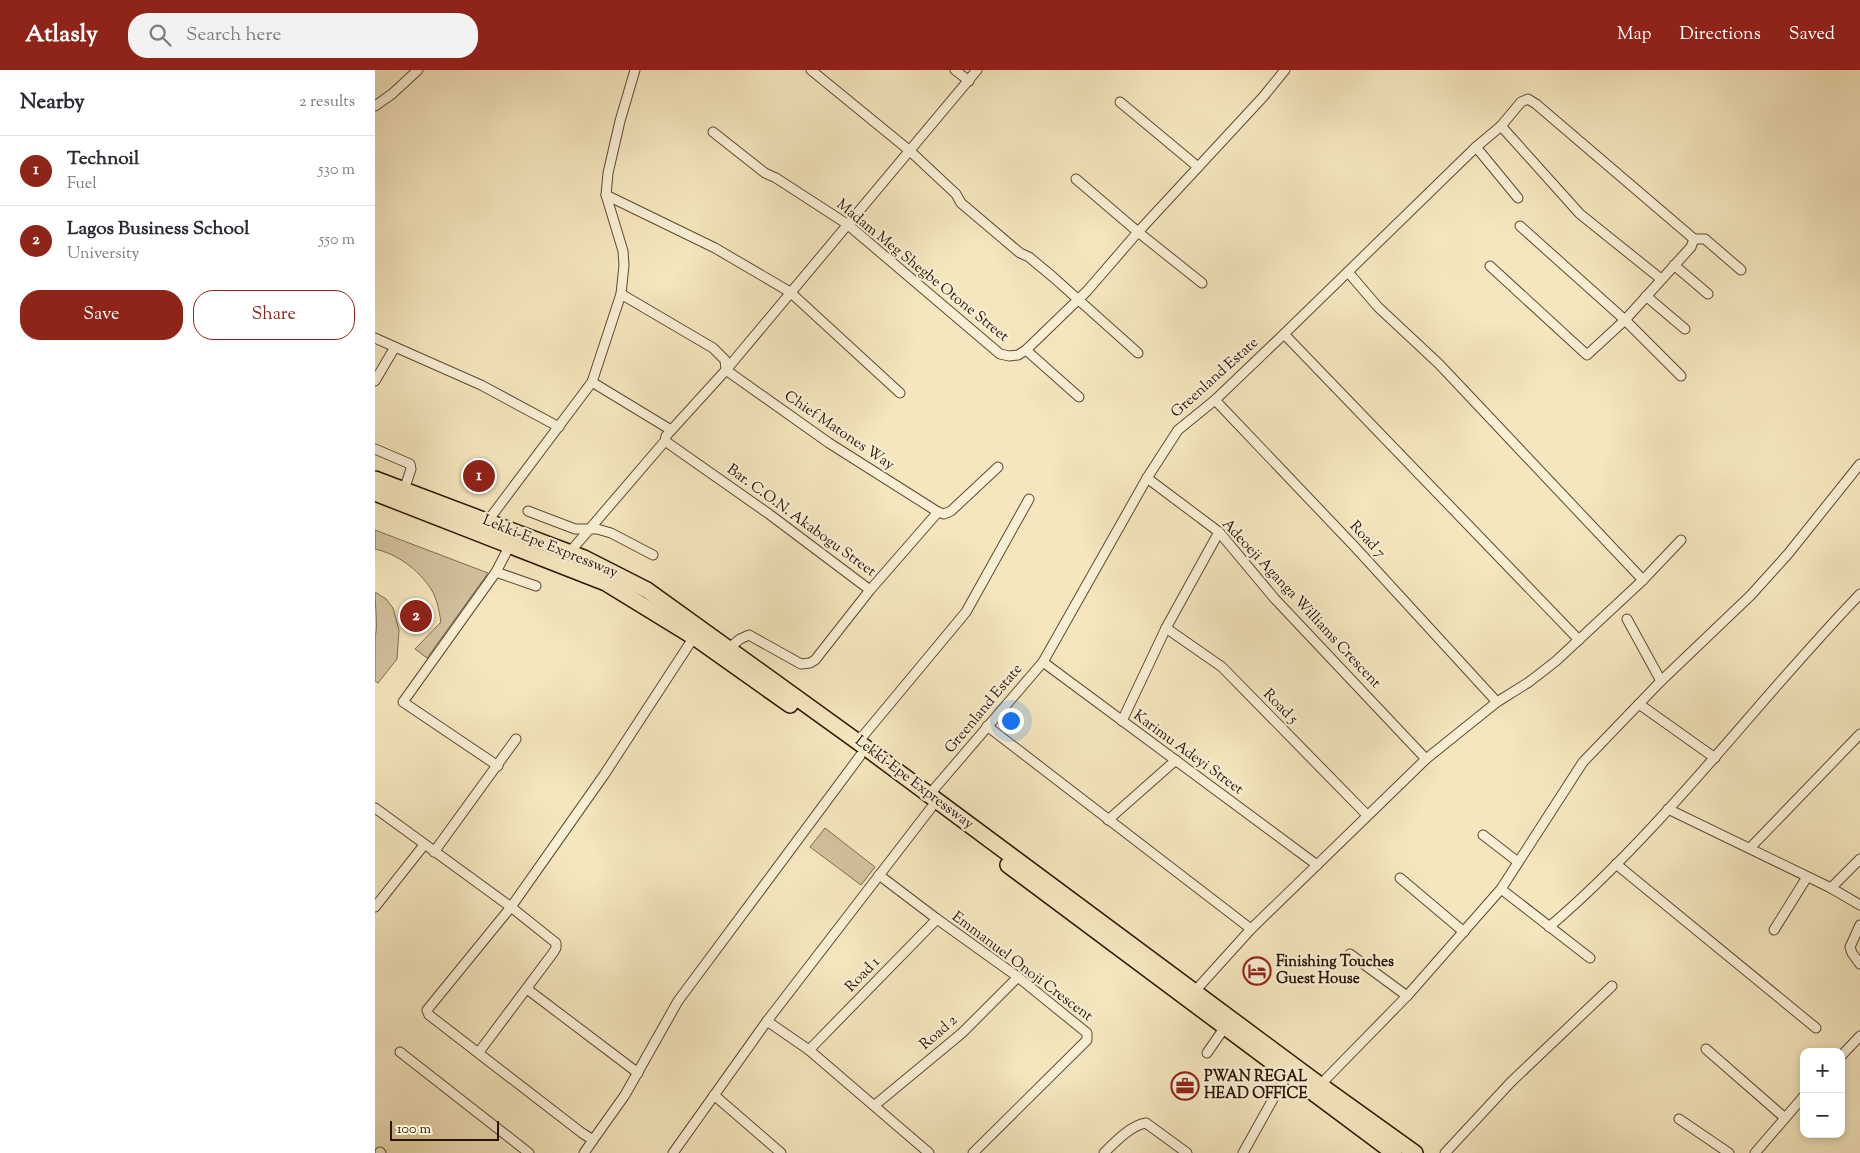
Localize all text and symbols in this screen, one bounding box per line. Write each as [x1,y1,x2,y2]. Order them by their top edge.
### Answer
search box [128,13,478,58]
text: Atlasly [25,18,98,52]
icon: search [146,21,174,49]
text: Search here [186,22,281,49]
text: Map [1617,22,1652,48]
text: Directions [1680,22,1761,48]
text: Saved [1789,22,1835,48]
text: Nearby [20,88,85,118]
text: 2 results [299,91,355,114]
text: Technoil [67,146,139,173]
text: 1 [33,159,39,182]
text: 530 m [318,159,355,182]
text: Fuel [67,173,97,196]
street label: Madam Meg Shegbe Otone Street [831,195,1013,347]
text: Lagos Business School [67,216,249,243]
text: 2 [32,229,40,252]
text: 550 m [319,229,355,252]
text: University [67,243,140,266]
button: Save [20,290,183,340]
button: Share [193,290,355,340]
street label: Greenland Estate [1167,333,1263,423]
street label: Chief Matones Way [780,386,899,476]
pin: 1 [463,457,495,495]
street label: Bar. C.O.N. Akabogu Street [722,460,880,582]
street label: Lekki-Epe Expressway [479,510,621,584]
street label: Adeoeji Aganga Williams Crescent [1217,515,1385,693]
street label: Road 7 [1344,517,1390,564]
pin: 2 [400,597,432,635]
street label: Greenland Estate [940,660,1028,758]
street label: Road 5 [1258,685,1302,729]
street label: Karimu Adeyi Street [1129,706,1247,800]
your location [998,708,1024,734]
street label: Lekki-Epe Expressway [850,731,978,835]
street label: Emmanuel Onoji Crescent [947,907,1097,1027]
place label: Finishing Touches Guest House [1276,952,1394,990]
street label: Road 1 [841,953,885,997]
hotel icon: Finishing Touches Guest House [1242,956,1272,986]
street label: Road 2 [916,1011,962,1055]
map controls [1800,1048,1845,1138]
button: + [1800,1048,1845,1093]
place label: PWAN REGAL HEAD OFFICE [1204,1067,1309,1105]
office icon: PWAN REGAL HEAD OFFICE [1170,1071,1200,1101]
button: − [1800,1093,1845,1138]
scale bar [390,1118,499,1141]
text: 100 m [397,1120,431,1140]

